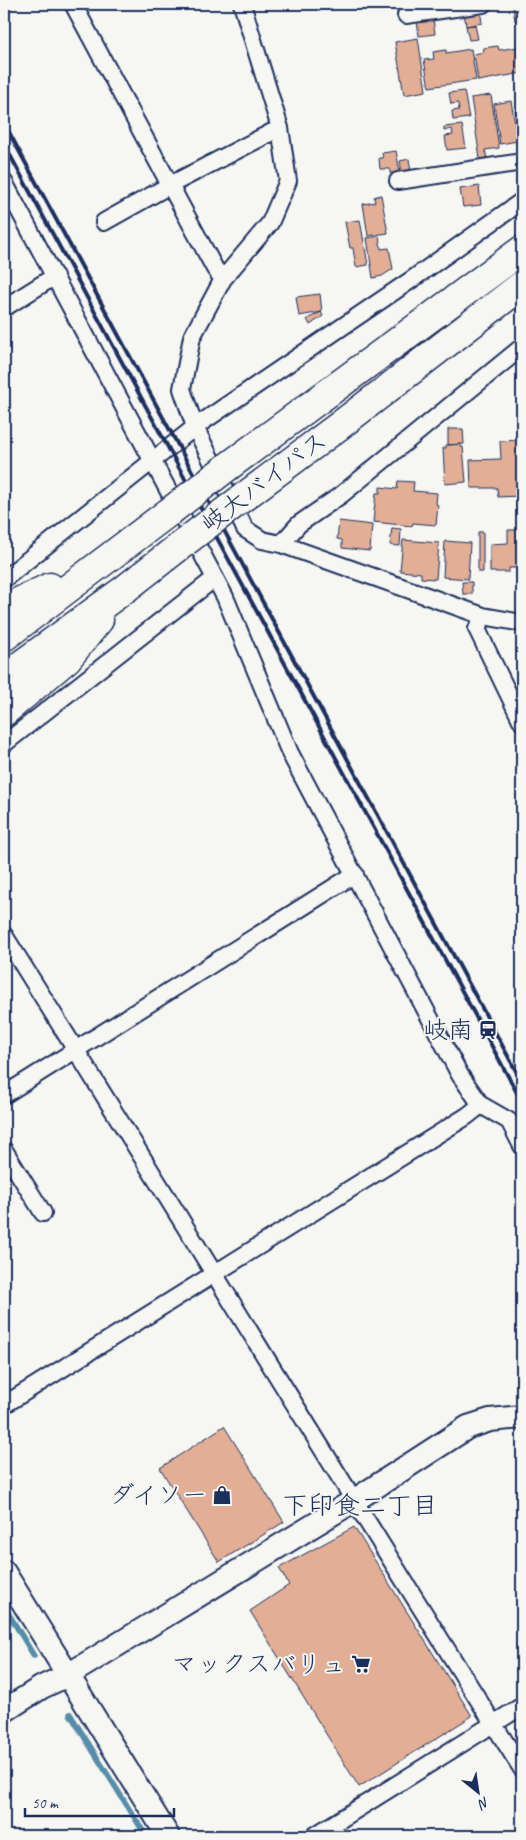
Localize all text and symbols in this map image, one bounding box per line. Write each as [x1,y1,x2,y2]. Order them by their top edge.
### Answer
street label: 岐大バイパス [195,424,333,540]
place label: 岐南 [423,1014,473,1046]
station icon: 岐南 [477,1019,499,1041]
place label: ダイソー [109,1479,207,1511]
shop icon: ダイソー [211,1484,233,1506]
district label: 下印食二丁目 [282,1489,438,1522]
place label: マックスバリュ [171,1648,346,1680]
supermarket icon: マックスバリュ [350,1653,372,1675]
north arrow [454,1768,504,1818]
scale bar [25,1785,174,1817]
text: N [474,1793,492,1814]
text: 50 m [32,1794,59,1813]

